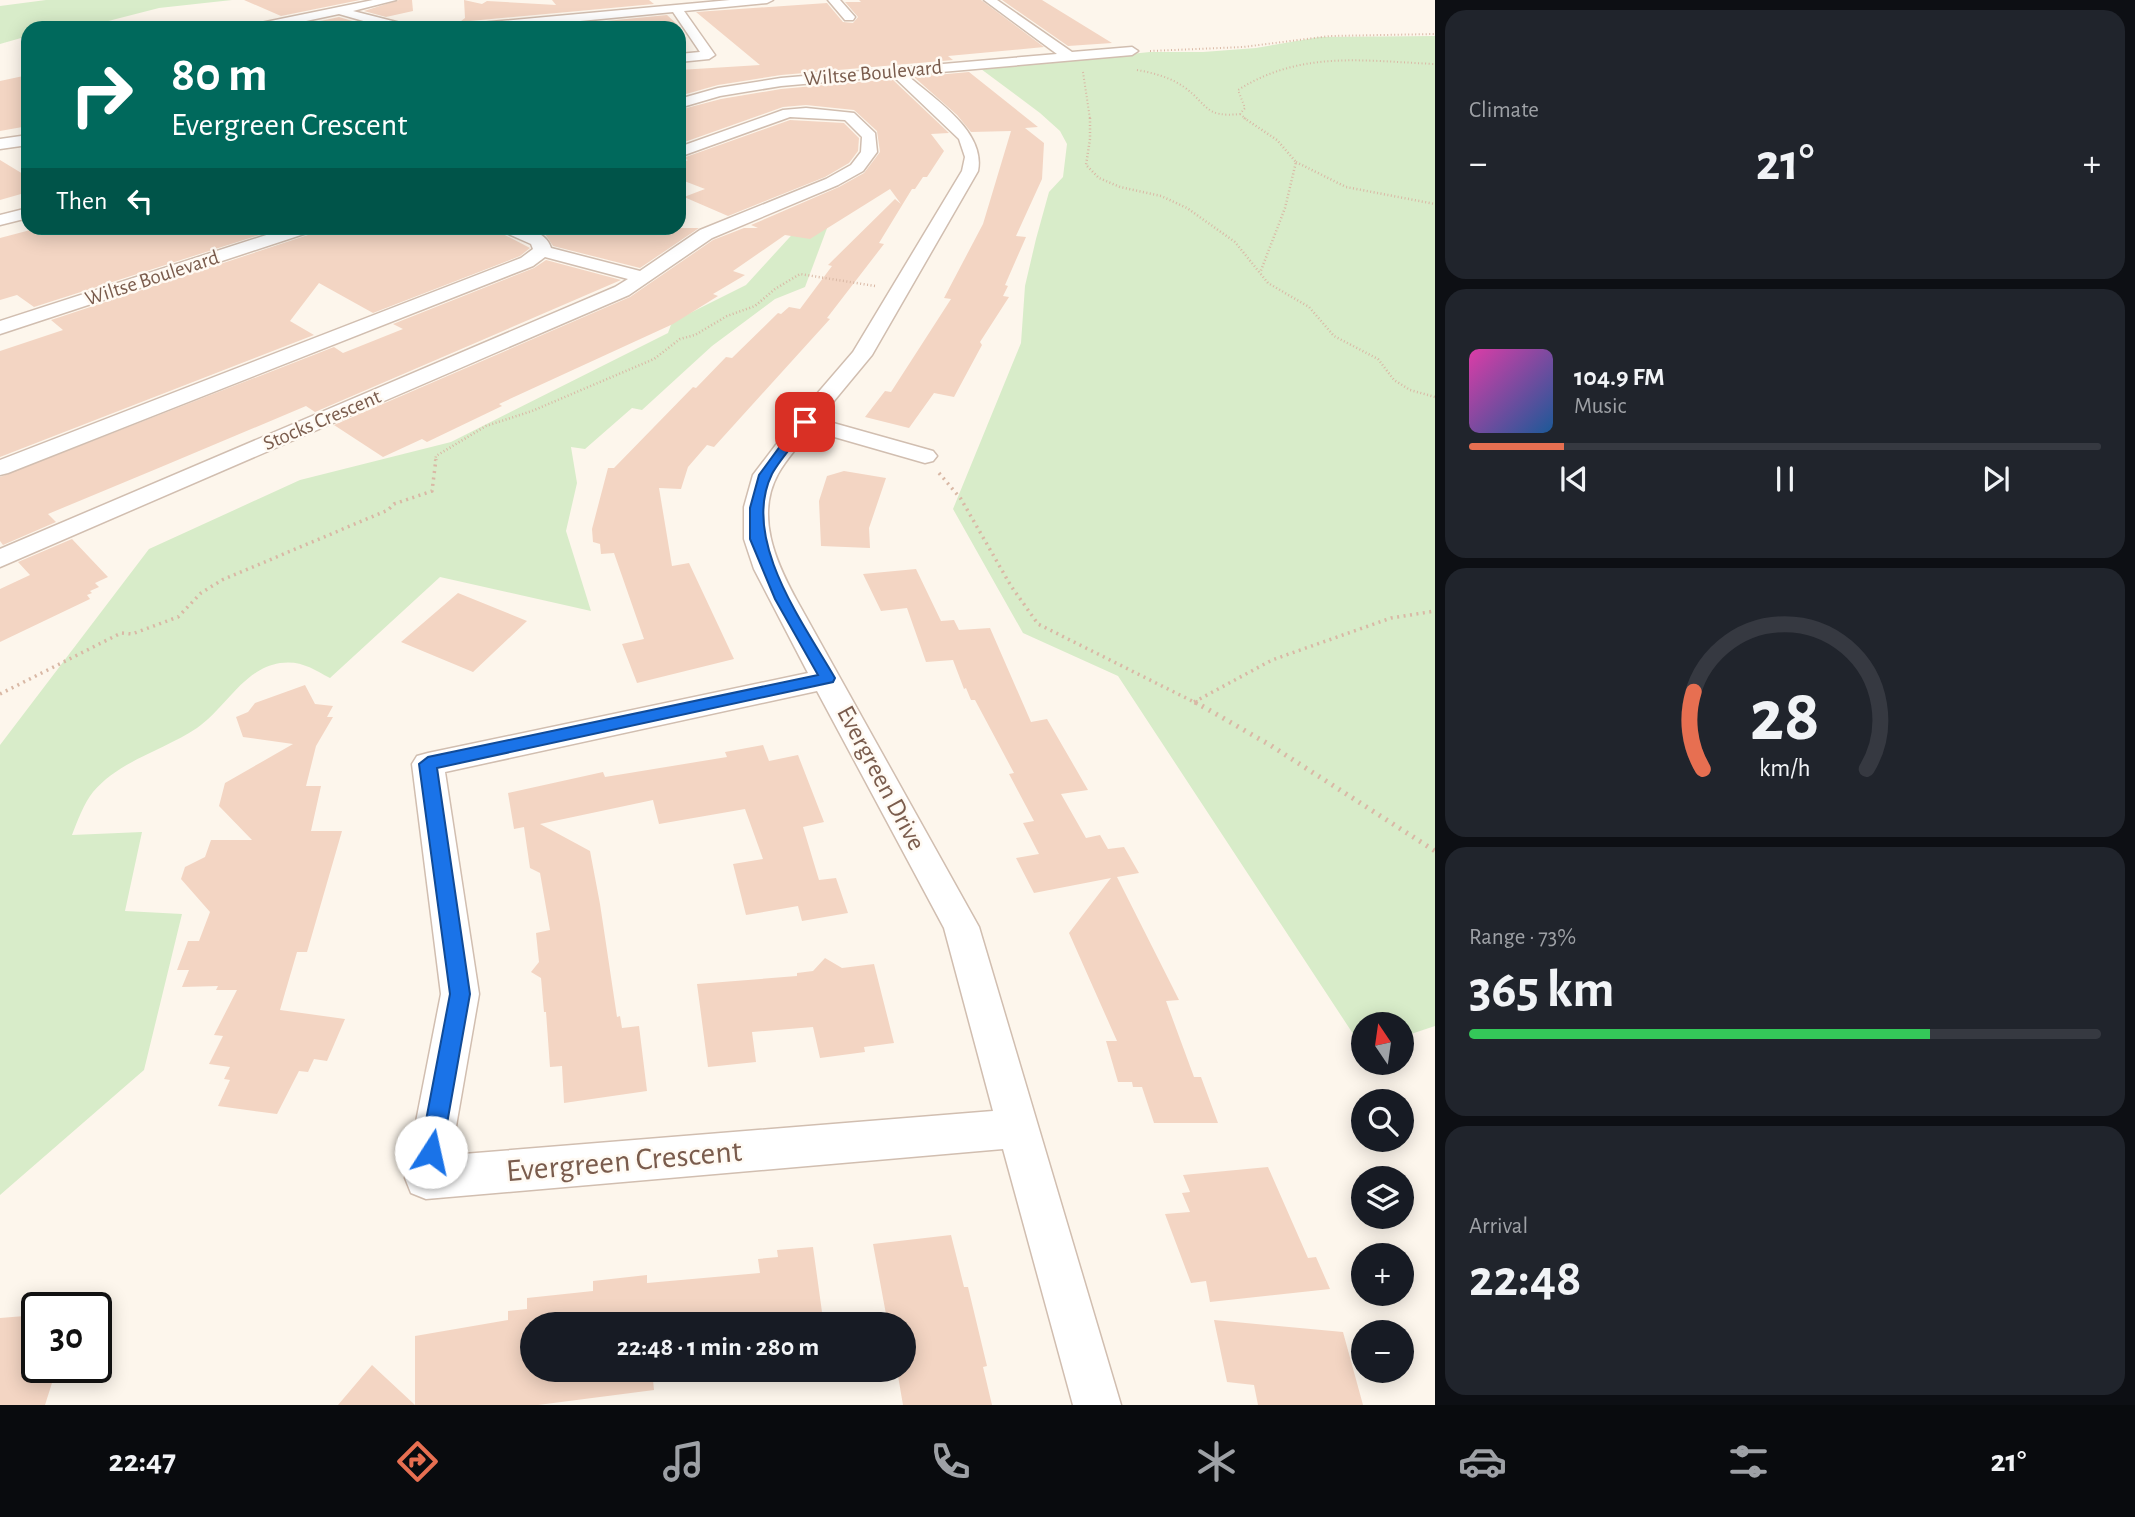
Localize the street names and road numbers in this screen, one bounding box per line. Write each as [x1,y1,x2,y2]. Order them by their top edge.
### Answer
street label: Wiltse Boulevard [803,56,943,90]
street label: Wiltse Boulevard [83,246,222,310]
street label: Stocks Crescent [260,386,384,454]
street label: Evergreen Drive [832,701,930,855]
street label: Evergreen Crescent [505,1135,743,1187]

